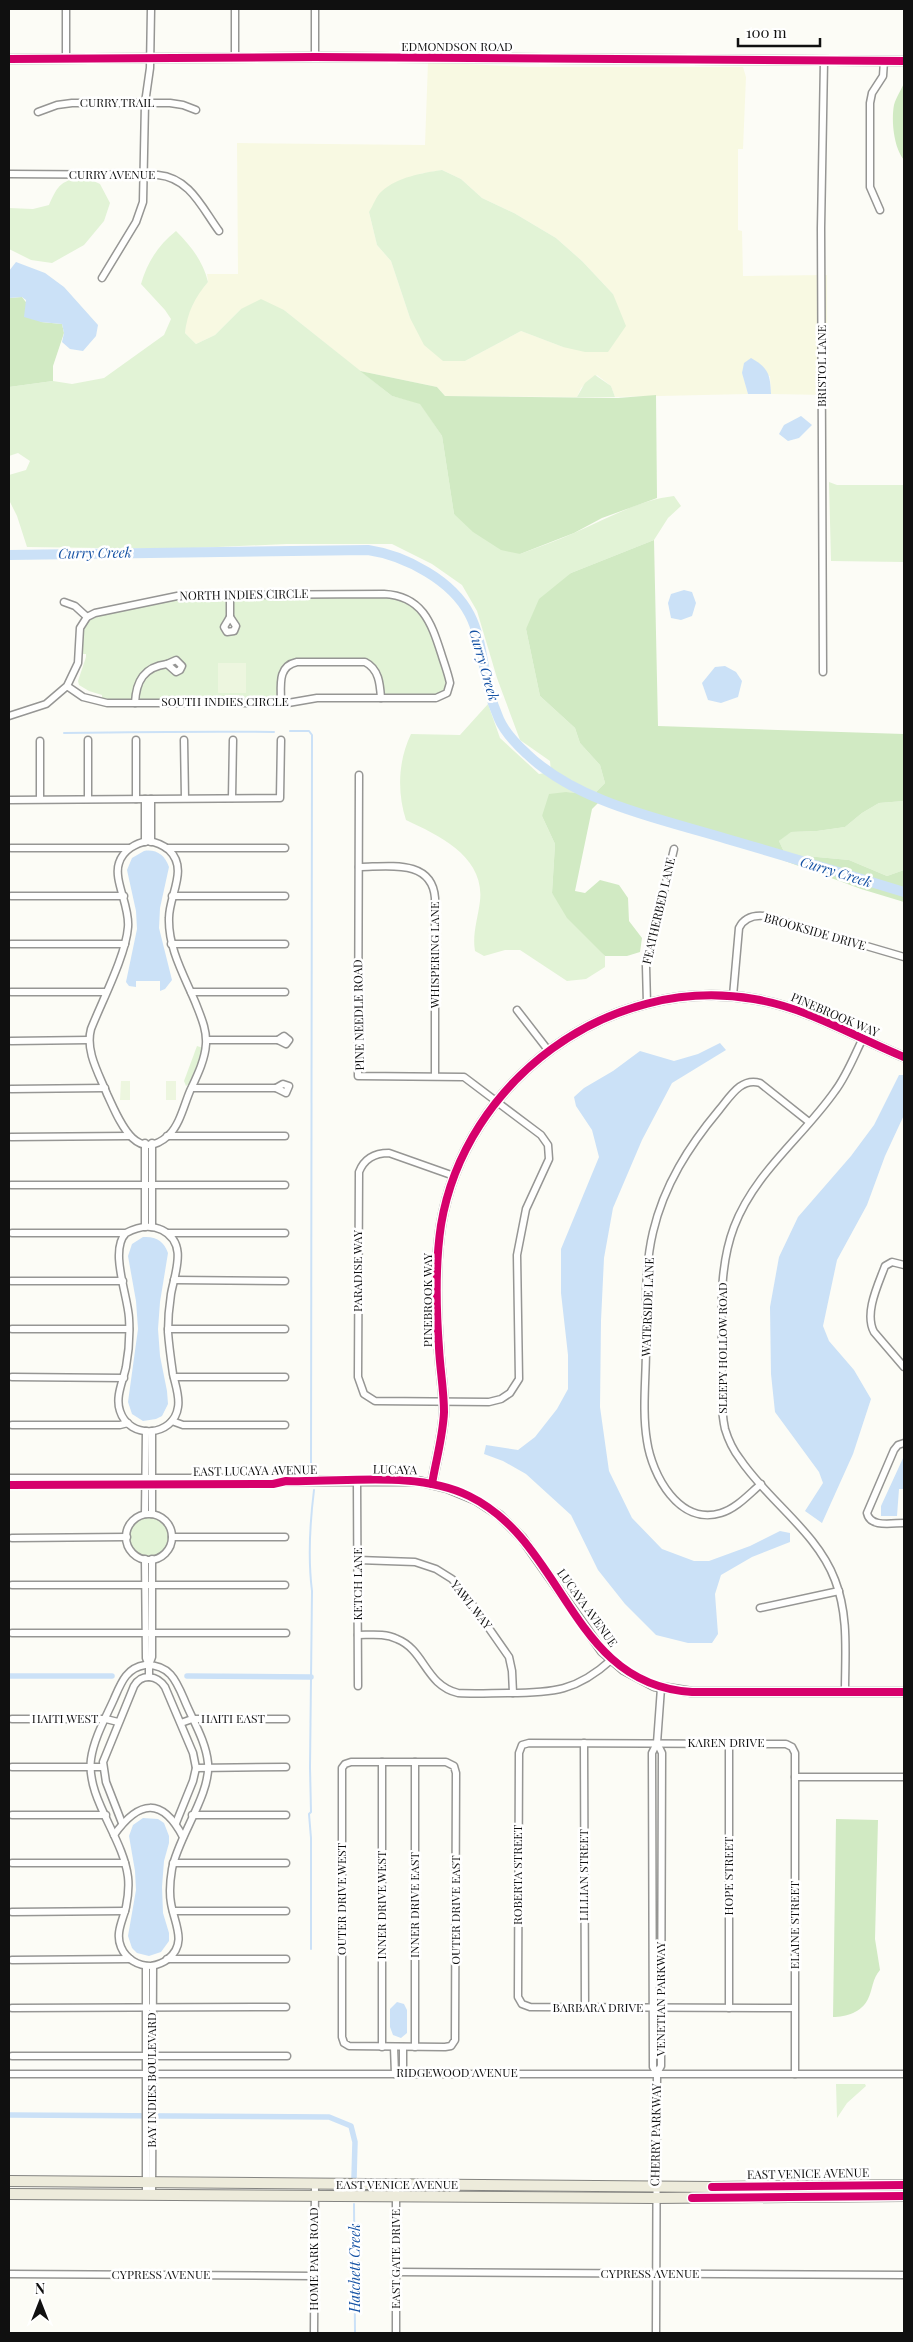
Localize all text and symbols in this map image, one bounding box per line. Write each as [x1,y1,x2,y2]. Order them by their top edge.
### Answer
scale bar [738,15,820,47]
text: 100 m [746,22,787,42]
street label: EDMONDSON ROAD [401,38,513,54]
street label: CURRY TRAIL [80,94,154,110]
street label: CURRY AVENUE [69,166,155,182]
street label: BRISTOL LANE [813,325,829,407]
water label: Curry Creek [58,542,132,563]
street label: NORTH INDIES CIRCLE [179,585,309,603]
water label: Curry Creek [465,627,504,703]
street label: SOUTH INDIES CIRCLE [161,693,289,709]
water label: Curry Creek [798,852,874,891]
street label: FEATHERBED LANE [638,856,678,966]
street label: WHISPERING LANE [426,902,442,1009]
street label: BROOKSIDE DRIVE [762,909,868,953]
street label: PINE NEEDLE ROAD [349,959,367,1071]
street label: PINEBROOK WAY [789,988,883,1040]
street label: PARADISE WAY [349,1229,365,1312]
street label: PINEBROOK WAY [419,1252,435,1347]
street label: WATERSIDE LANE [637,1257,657,1358]
street label: SLEEPY HOLLOW ROAD [714,1282,730,1414]
street label: EAST LUCAYA AVENUE [193,1461,317,1479]
street label: LUCAYA [373,1461,418,1477]
street label: KETCH LANE [349,1547,365,1621]
street label: LUCAYA AVENUE [554,1565,622,1650]
street label: YAWL WAY [447,1576,497,1633]
street label: HAITI WEST [32,1710,99,1726]
street label: HAITI EAST [201,1710,265,1726]
street label: KAREN DRIVE [687,1734,765,1750]
street label: ROBERTA STREET [509,1824,525,1925]
street label: LILLIAN STREET [575,1829,591,1921]
street label: HOPE STREET [720,1836,736,1915]
street label: OUTER DRIVE WEST [333,1842,349,1955]
street label: INNER DRIVE WEST [373,1850,389,1959]
street label: INNER DRIVE EAST [406,1851,422,1958]
street label: OUTER DRIVE EAST [447,1855,463,1965]
street label: ELAINE STREET [786,1880,802,1969]
street label: VENETIAN PARKWAY [652,1941,668,2057]
street label: BARBARA DRIVE [553,1999,643,2015]
street label: BAY INDIES BOULEVARD [143,2012,159,2148]
street label: RIDGEWOOD AVENUE [396,2064,518,2080]
street label: CHERRY PARKWAY [646,2082,664,2187]
street label: EAST VENICE AVENUE [747,2164,869,2182]
street label: EAST VENICE AVENUE [336,2176,458,2192]
street label: HOME PARK ROAD [305,2207,321,2311]
street label: EAST GATE DRIVE [387,2209,403,2309]
water label: Hatchett Creek [345,2223,364,2314]
street label: CYPRESS AVENUE [601,2265,699,2281]
street label: CYPRESS AVENUE [112,2266,210,2282]
north arrow [15,2277,65,2327]
text: N [35,2279,45,2298]

